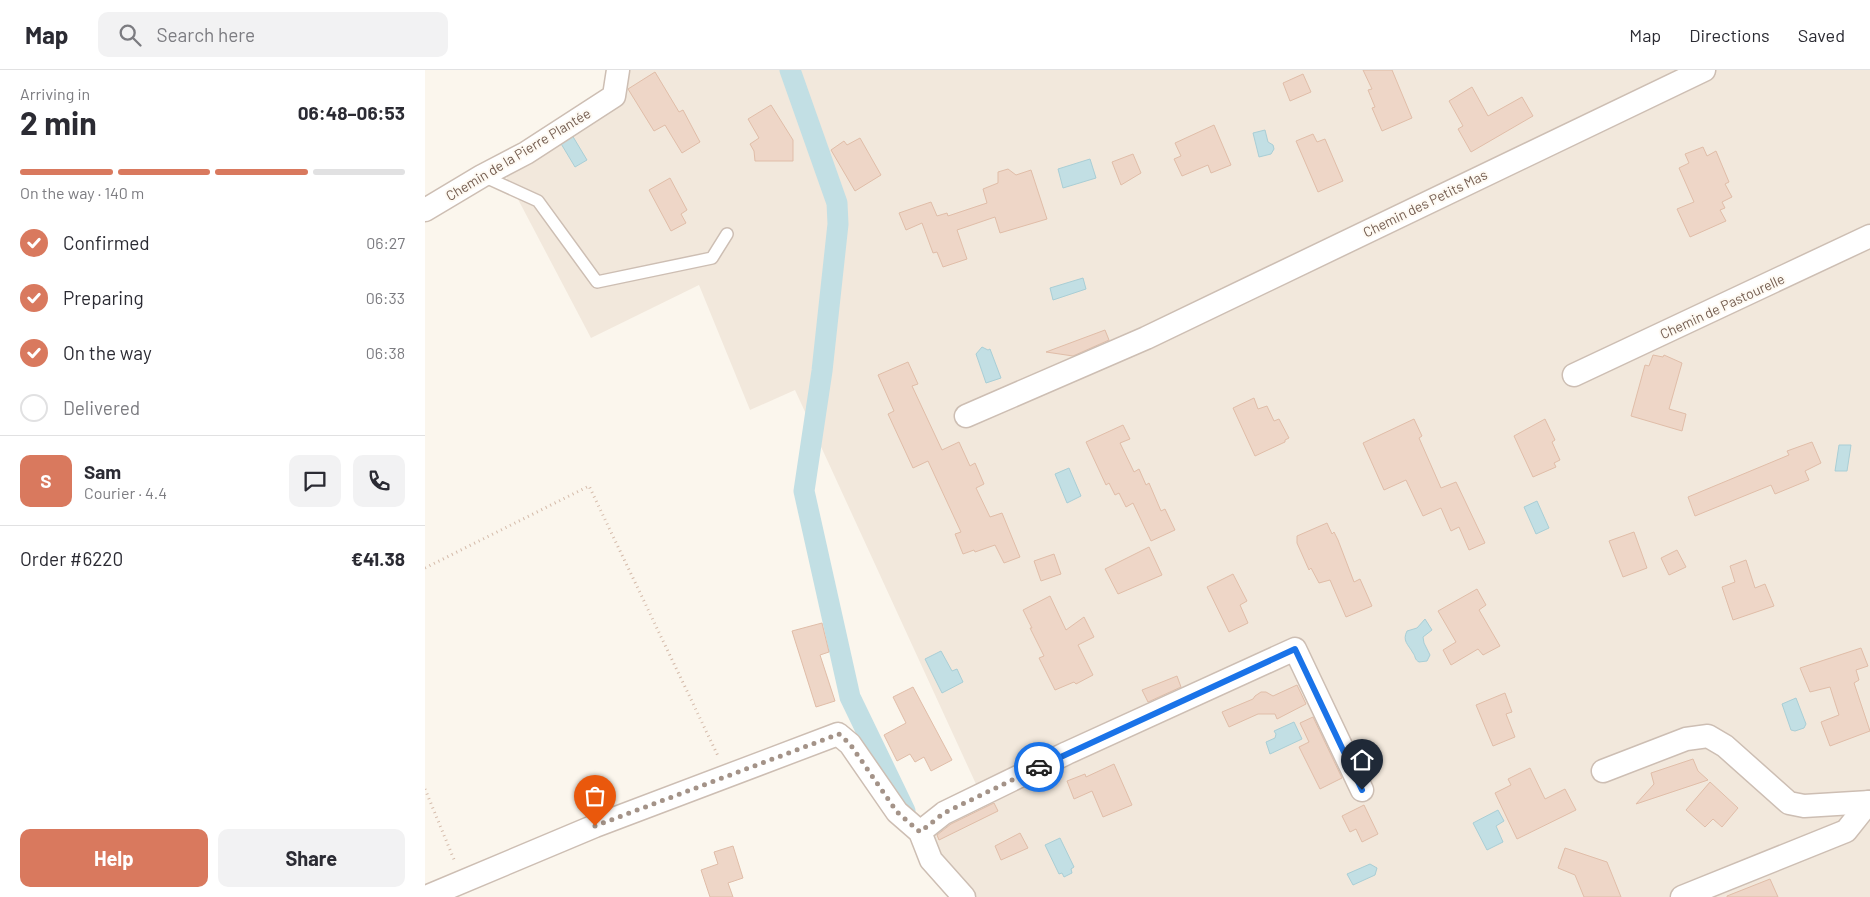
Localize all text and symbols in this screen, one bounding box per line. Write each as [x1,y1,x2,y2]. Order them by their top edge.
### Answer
search box [98,12,448,57]
text: Map [25,20,68,49]
icon: search [116,21,144,49]
text: Search here [156,23,255,46]
text: Map [1629,24,1661,46]
text: Directions [1689,24,1770,46]
text: Saved [1798,24,1845,46]
text: Arriving in [20,84,90,103]
text: 06:48–06:53 [298,101,405,124]
text: 2 min [20,103,97,141]
street label: Chemin de la Pierre Plantée [443,104,593,204]
street label: Chemin des Petits Mas [1360,165,1490,240]
text: On the way · 140 m [20,183,144,202]
icon: check [20,229,48,257]
text: Confirmed [63,231,150,254]
text: 06:27 [366,233,405,252]
street label: Chemin de Pastourelle [1657,270,1787,342]
icon: check [20,284,48,312]
text: Preparing [63,286,144,309]
text: 06:33 [366,288,405,307]
icon: check [20,339,48,367]
text: On the way [63,341,152,364]
text: 06:38 [366,343,405,362]
text: Delivered [63,396,140,419]
button: chat [289,455,341,507]
button: phone [353,455,405,507]
text: Sam [84,460,121,483]
text: S [40,469,52,492]
text: Courier · 4.4 [84,483,167,502]
text: Order #6220 [20,547,123,570]
text: €41.38 [351,547,405,570]
pin [1341,739,1383,790]
courier [1014,742,1064,792]
icon: home [1348,746,1376,774]
icon: car [1025,753,1053,781]
pin [574,775,616,826]
icon: bag [581,782,609,810]
button: Help [20,829,208,887]
button: Share [218,829,405,887]

